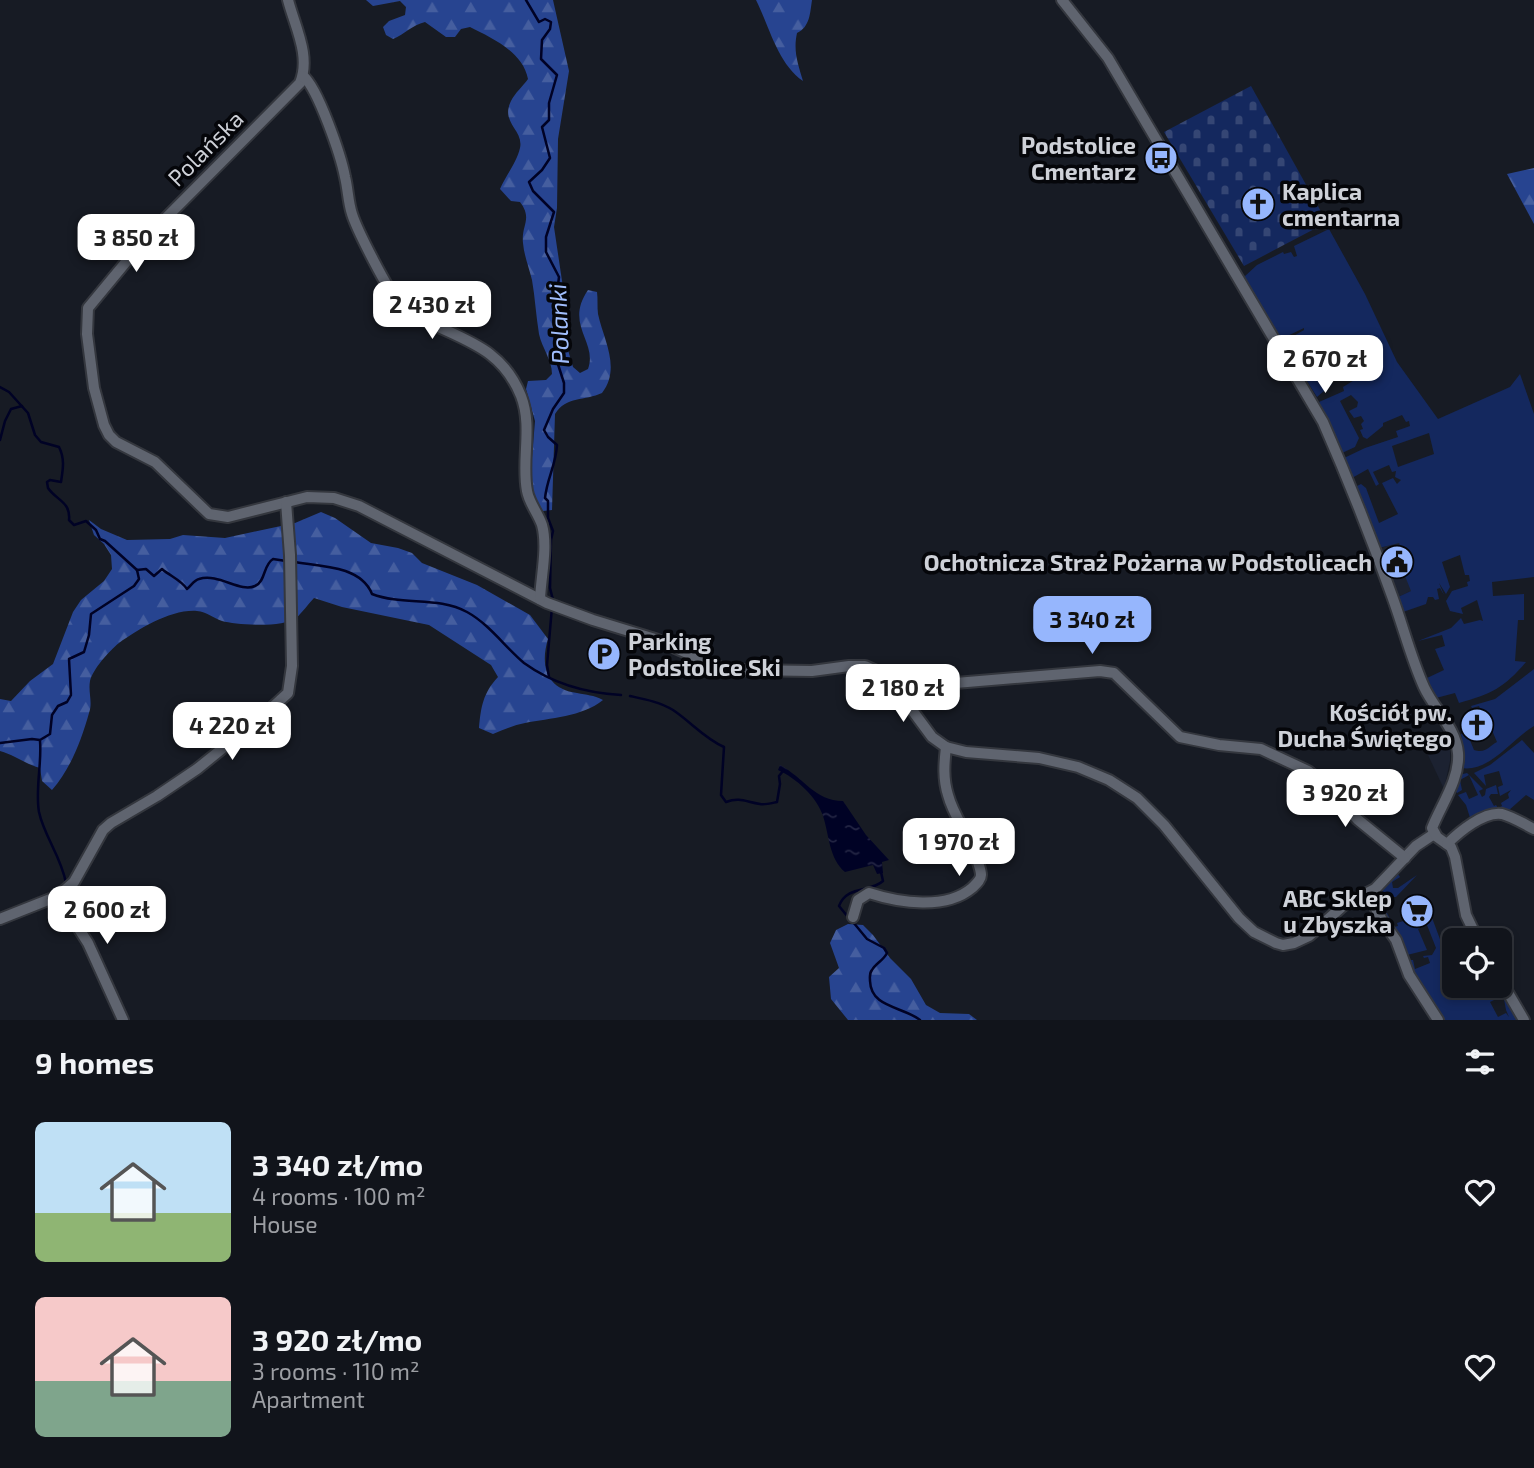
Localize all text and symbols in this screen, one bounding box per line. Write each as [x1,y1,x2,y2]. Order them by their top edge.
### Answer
street label: Polańska [161,104,249,192]
place label: Podstolice Cmentarz [1021,131,1136,185]
bus stop icon: Podstolice Cmentarz [1142,139,1180,177]
place label: Kaplica cmentarna [1282,177,1400,231]
church icon: Kaplica cmentarna [1239,185,1277,223]
pin: 3 850 zł [64,215,208,274]
text: 3 850 zł [94,223,178,251]
pin: 2 430 zł [360,282,504,341]
water label: Polanki [542,283,574,365]
text: 2 430 zł [389,290,475,318]
pin: 2 670 zł [1253,336,1397,395]
text: 2 670 zł [1283,344,1367,372]
public building icon: Ochotnicza Straż Pożarna w Podstolicach [1378,543,1416,581]
place label: Ochotnicza Straż Pożarna w Podstolicach [924,548,1372,576]
pin: 3 340 zł [1020,596,1164,656]
text: 3 340 zł [1049,605,1135,633]
place label: Parking Podstolice Ski [628,627,781,681]
parking icon: Parking Podstolice Ski [585,635,623,673]
pin: 2 180 zł [831,664,975,724]
text: 2 180 zł [862,673,944,701]
place label: Kościół pw. Ducha Świętego [1278,698,1452,752]
pin: 4 220 zł [160,702,304,762]
church icon: Kościół pw. Ducha Świętego [1458,706,1496,744]
text: 4 220 zł [189,711,275,739]
pin: 3 920 zł [1273,770,1417,829]
text: 3 920 zł [1303,778,1387,806]
pin: 1 970 zł [887,818,1031,878]
text: 1 970 zł [919,827,999,855]
place label: ABC Sklep u Zbyszka [1283,884,1392,938]
pin: 2 600 zł [35,886,179,946]
supermarket icon: ABC Sklep u Zbyszka [1398,892,1436,930]
text: 2 600 zł [64,895,150,923]
map controls [1442,928,1512,998]
button: locate [1442,928,1512,998]
icon: filters [1461,1043,1499,1081]
text: 9 homes [35,1044,154,1080]
text: 3 340 zł/mo [252,1146,423,1182]
icon: home [91,1150,175,1234]
icon: heart [1461,1173,1499,1211]
text: 4 rooms · 100 m² [252,1182,426,1210]
text: House [252,1210,318,1238]
text: 3 920 zł/mo [252,1321,422,1357]
icon: home [91,1325,175,1409]
icon: heart [1461,1348,1499,1386]
text: 3 rooms · 110 m² [252,1357,419,1385]
text: Apartment [252,1385,365,1413]

